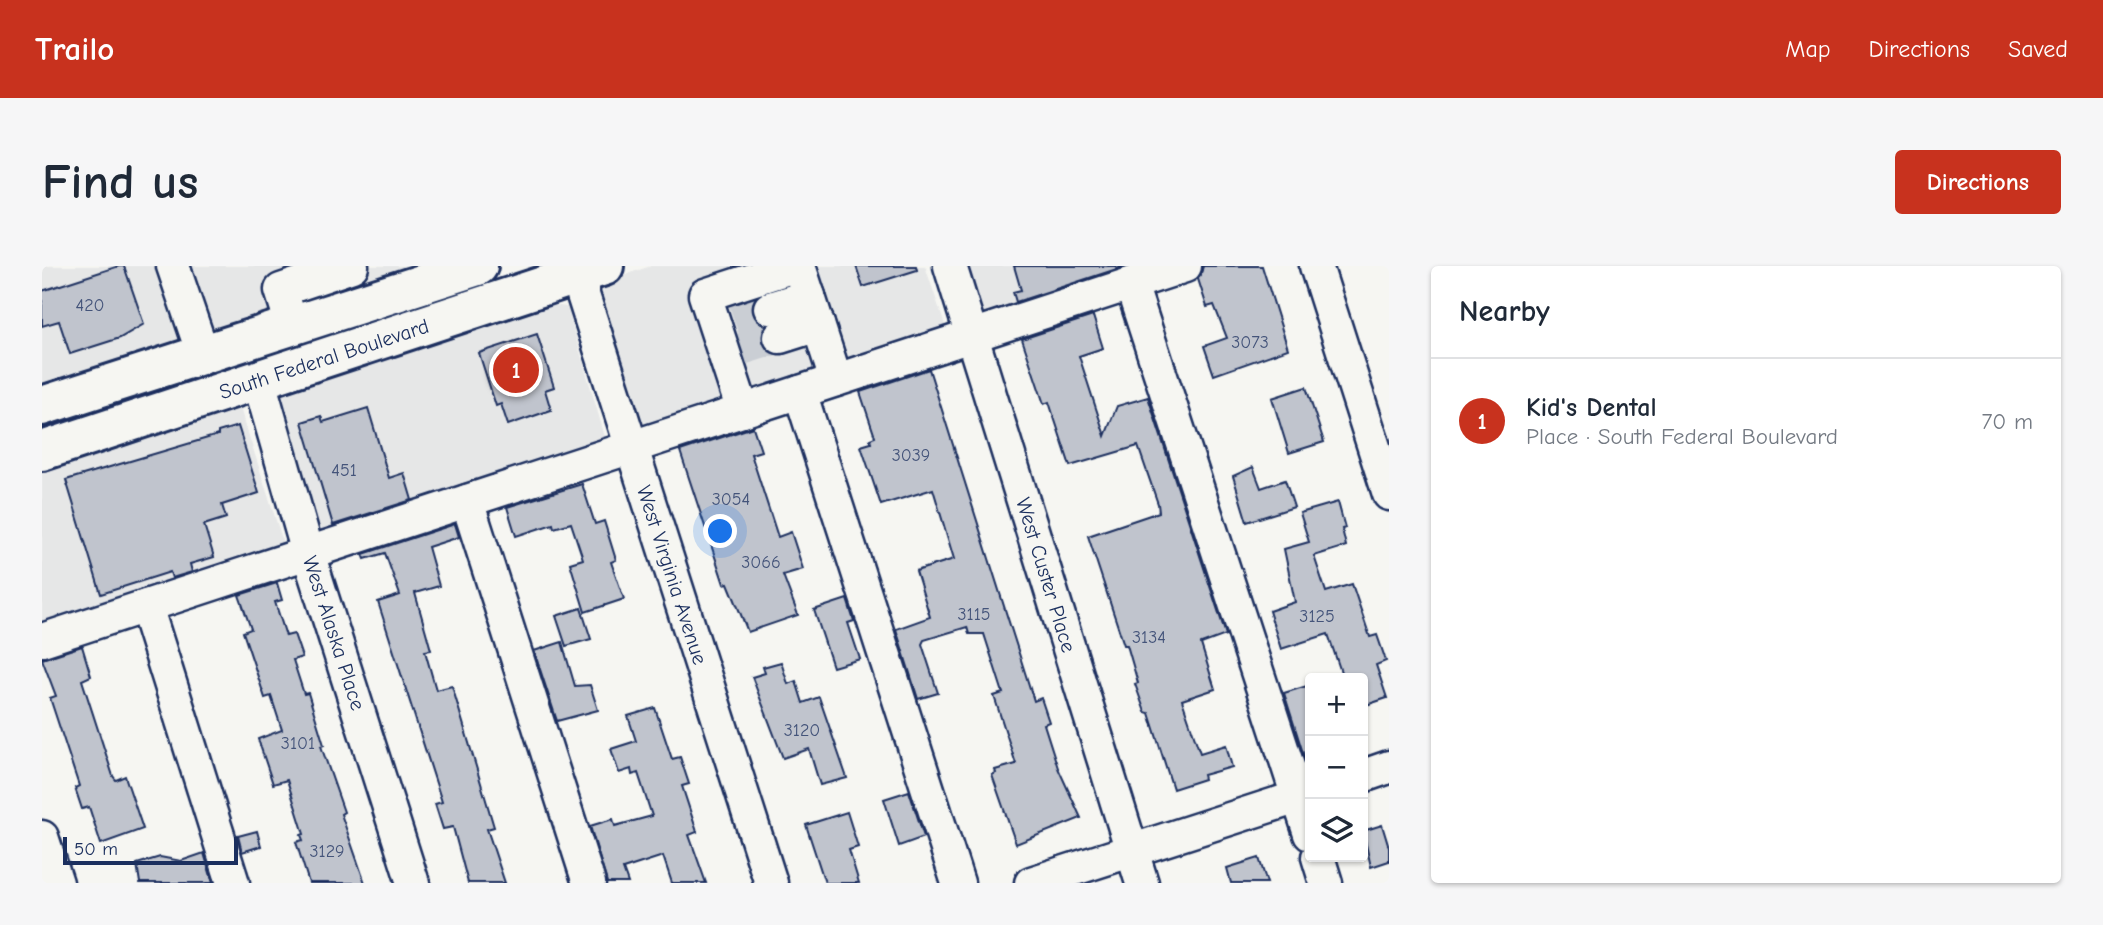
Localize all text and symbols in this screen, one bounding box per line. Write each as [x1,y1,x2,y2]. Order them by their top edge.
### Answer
text: Trailo [35,30,114,68]
text: Map [1785,35,1831,63]
text: Directions [1869,35,1970,63]
text: Saved [2008,35,2068,63]
button: Directions [1895,150,2061,214]
text: Find us [42,154,198,210]
text: Nearby [1459,294,1550,329]
house number: 420 [75,295,105,316]
street label: South Federal Boulevard [216,314,432,404]
house number: 3073 [1231,332,1269,353]
pin: 1 [493,344,539,396]
text: Kid's Dental [1526,393,1657,423]
text: 1 [1477,408,1487,435]
text: 70 m [1981,408,2033,435]
text: Place · South Federal Boulevard [1526,423,1838,450]
house number: 3039 [892,445,930,466]
house number: 451 [331,460,357,481]
street label: West Virginia Avenue [632,482,712,668]
house number: 3054 [712,489,750,510]
street label: West Custer Place [1011,495,1081,655]
your location [703,514,737,548]
house number: 3066 [741,552,781,573]
street label: West Alaska Place [298,553,370,713]
house number: 3115 [957,604,991,625]
house number: 3125 [1299,606,1335,627]
house number: 3134 [1132,627,1166,648]
map controls [1305,673,1368,862]
button: + [1305,673,1368,736]
house number: 3120 [784,720,820,741]
house number: 3101 [281,733,315,754]
button: − [1305,736,1368,799]
button: layers [1305,799,1368,862]
scale bar [63,834,238,866]
text: 50 m [74,838,118,860]
house number: 3129 [309,841,345,862]

